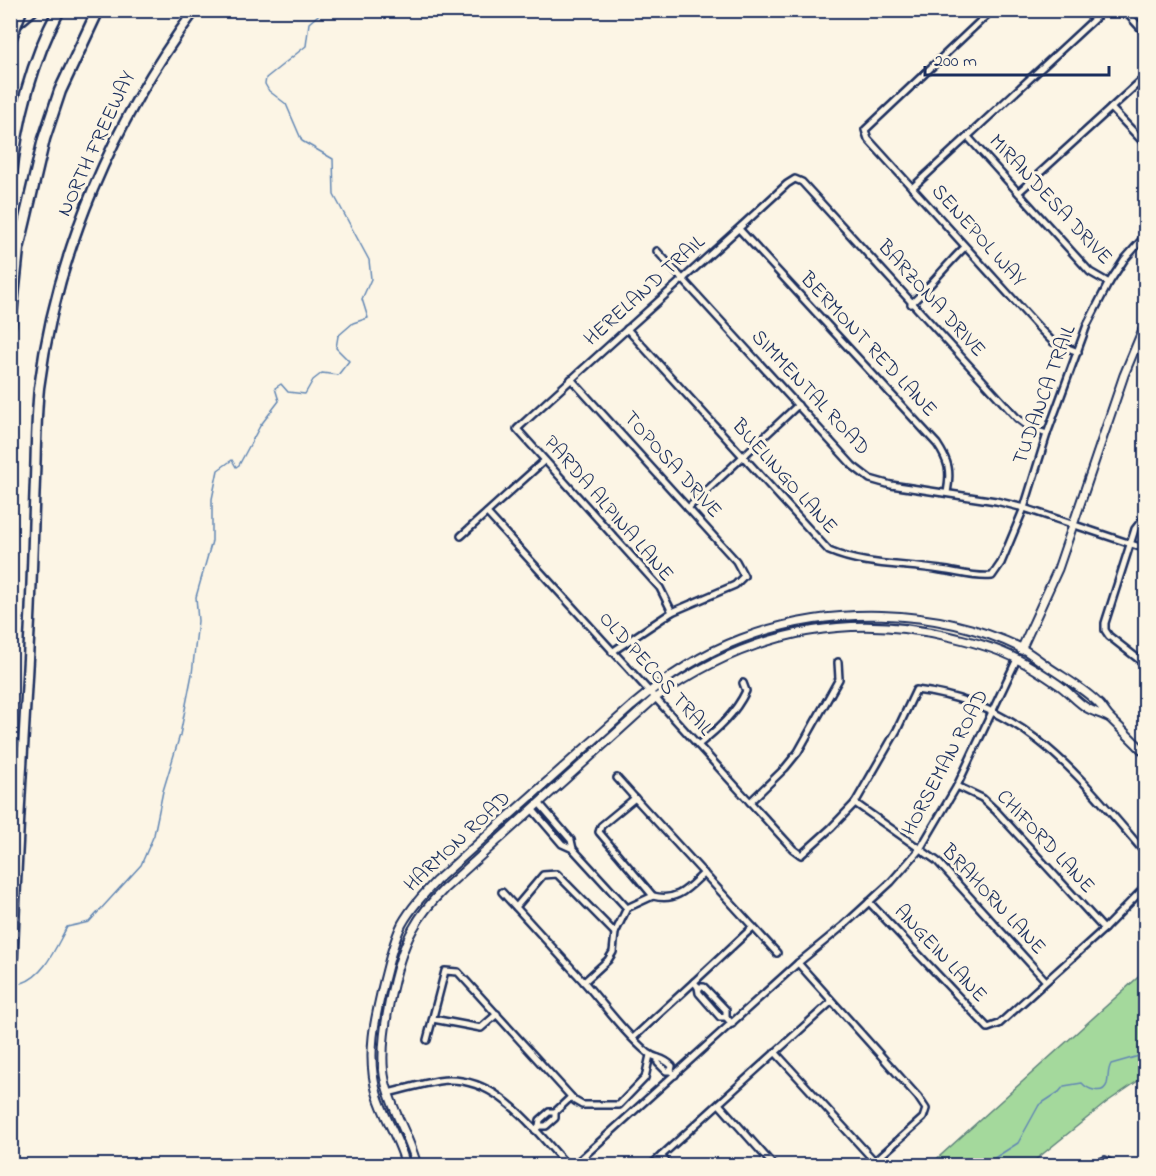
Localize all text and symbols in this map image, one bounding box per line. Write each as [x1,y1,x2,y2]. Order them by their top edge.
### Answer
scale bar [925,39,1110,77]
text: 200 m [934,49,977,75]
street label: NORTH FREEWAY [50,66,144,222]
street label: MIRANDESA DRIVE [981,128,1119,272]
street label: SENEPOL WAY [923,178,1033,294]
street label: HERELAND TRAIL [578,228,712,354]
street label: BARZONA DRIVE [869,233,992,364]
street label: BERMONT RED LANE [792,265,943,424]
street label: TUDANCA TRAIL [1006,321,1084,469]
street label: SIMMENTAL ROAD [744,323,876,463]
street label: TOPOSA DRIVE [616,405,728,525]
street label: BUELINGO LANE [723,412,844,541]
street label: PARDA ALPINA LANE [536,429,680,589]
street label: OLD PECOS TRAIL [591,605,719,743]
street label: HORSEMAN ROAD [895,685,997,841]
street label: CHIFORD LANE [989,783,1101,901]
street label: HARMON ROAD [398,784,518,900]
street label: BRAHORN LANE [933,837,1052,962]
street label: ANGEIN LANE [886,898,994,1010]

